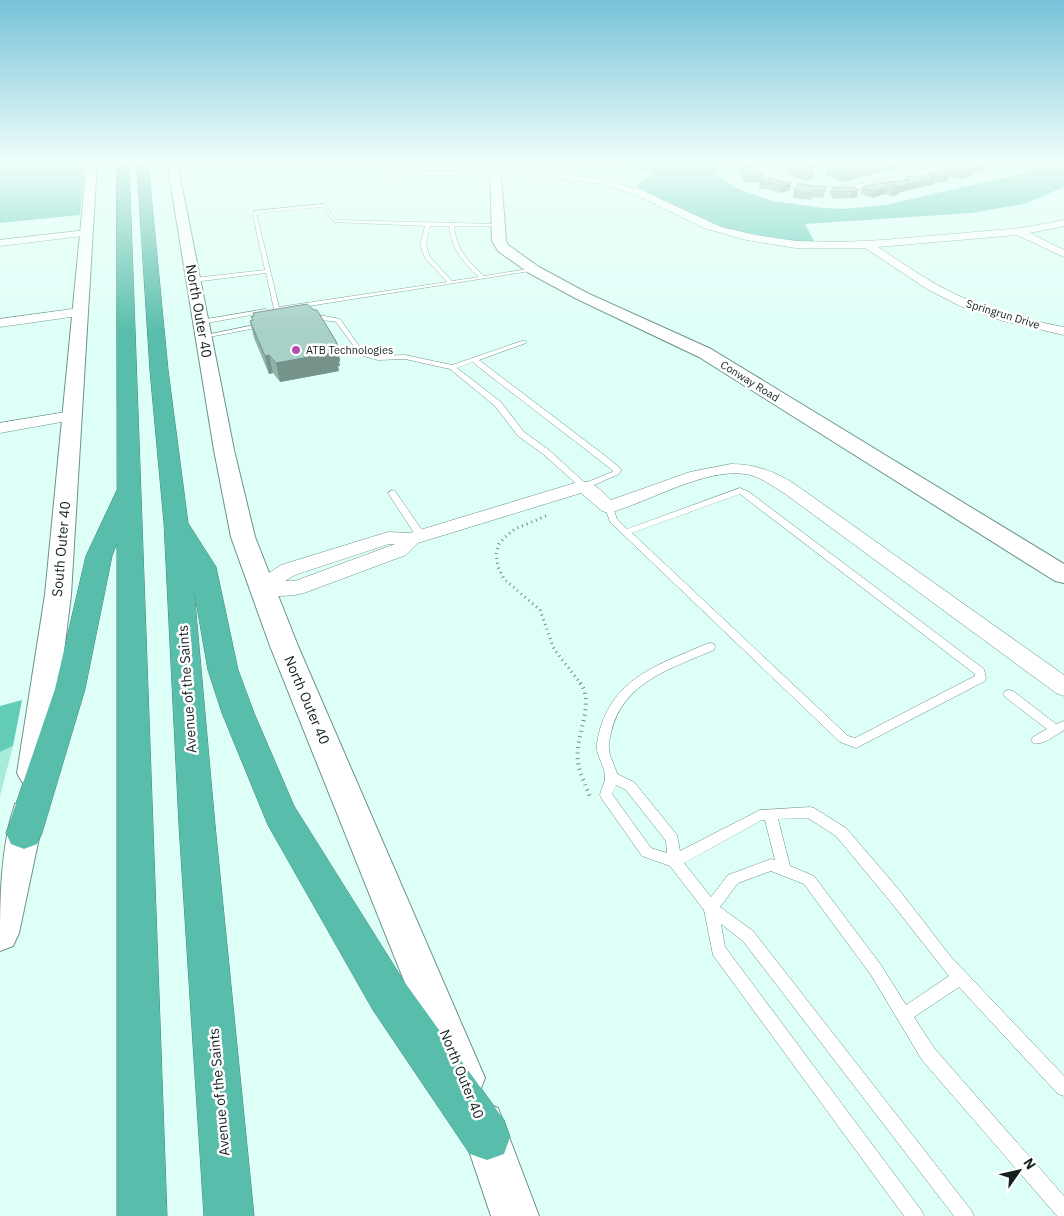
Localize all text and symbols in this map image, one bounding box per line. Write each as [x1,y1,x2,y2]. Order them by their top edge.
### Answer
street label: North Outer 40 [182,263,216,359]
street label: Springrun Drive [964,296,1042,332]
place label: ATB Technologies [306,343,393,357]
marker: ATB Technologies [290,344,302,356]
street label: Conway Road [718,357,782,405]
street label: South Outer 40 [48,501,74,597]
street label: Avenue of the Saints [174,624,200,754]
street label: North Outer 40 [280,653,334,747]
street label: Avenue of the Saints [204,1027,234,1157]
street label: North Outer 40 [436,1027,488,1121]
north arrow [994,1146,1044,1196]
text: N [1019,1154,1040,1173]

